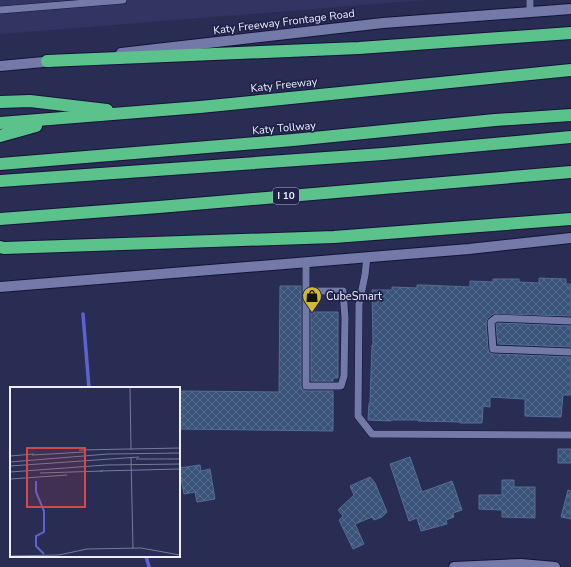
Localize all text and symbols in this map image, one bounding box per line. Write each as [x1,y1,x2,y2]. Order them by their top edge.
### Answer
street label: Katy Freeway Frontage Road [212,6,356,38]
street label: Katy Freeway [250,74,318,96]
street label: Katy Tollway [251,118,317,138]
road number: I 10 [273,188,299,204]
shop icon: CubeSmart [301,285,323,313]
place label: CubeSmart [326,289,382,304]
inset map [10,387,180,557]

